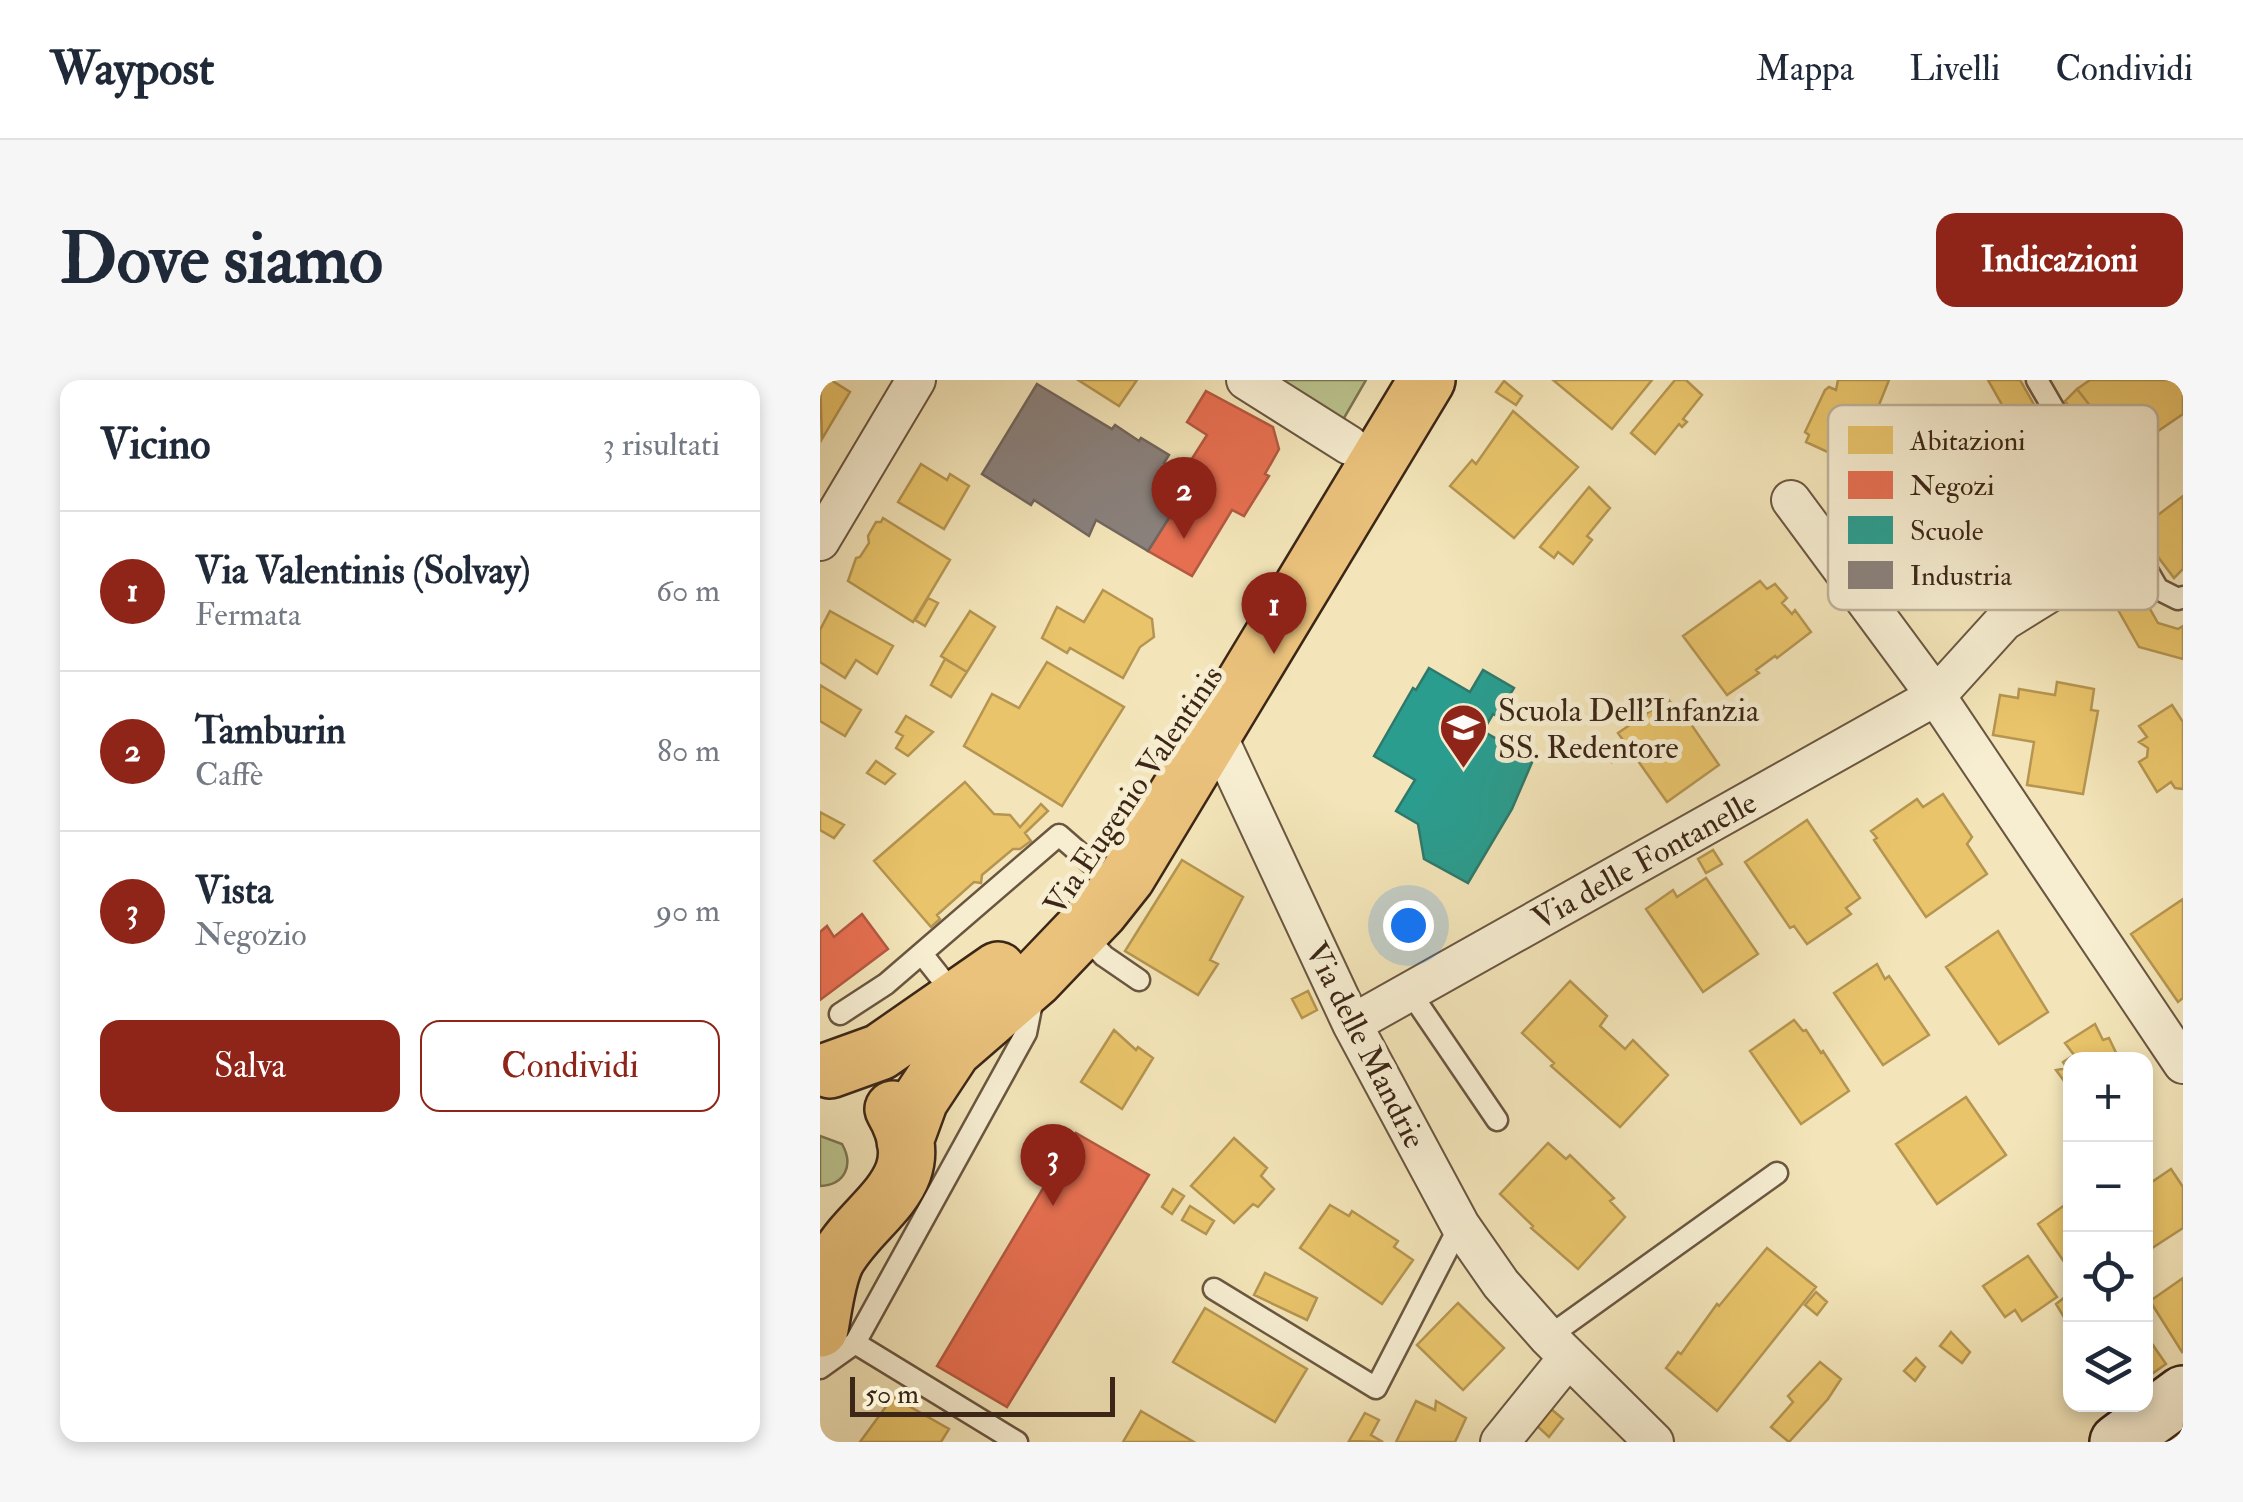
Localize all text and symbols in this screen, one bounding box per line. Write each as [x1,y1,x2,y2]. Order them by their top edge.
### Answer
text: Waypost [50,39,214,99]
text: Mappa [1756,47,1854,91]
text: Livelli [1909,47,2000,91]
text: Condividi [2055,47,2193,91]
button: Indicazioni [1936,213,2183,307]
text: Dove siamo [60,216,383,304]
legend [1828,405,2158,610]
text: Vicino [100,419,210,471]
text: Abitazioni [1909,424,2026,459]
text: 3 risultati [603,425,720,465]
pin: 2 [1152,456,1216,539]
text: Negozi [1910,469,1994,504]
text: Scuole [1910,514,1984,549]
text: Via Valentinis (Solvay) [195,547,531,595]
text: Industria [1910,559,2012,594]
text: 1 [127,571,138,611]
text: 60 m [656,571,720,611]
pin: 1 [1242,572,1306,654]
text: Fermata [195,595,301,635]
street label: Via Eugenio Valentinis [1036,658,1232,923]
place label: Scuola Dell'Infanzia SS. Redentore [1498,691,1760,768]
school or university icon: Scuola Dell'Infanzia SS. Redentore [1437,702,1489,770]
text: Tamburin [195,707,346,755]
text: 2 [124,731,141,771]
text: 80 m [657,731,720,771]
text: Caffè [195,755,263,795]
street label: Via delle Fontanelle [1525,783,1764,939]
text: Vista [195,867,273,915]
text: 3 [126,891,139,931]
text: 90 m [656,891,720,931]
your location [1383,900,1434,951]
text: Negozio [195,915,307,955]
street label: Via delle Mandrie [1296,936,1434,1155]
button: Salva [100,1020,400,1112]
button: Condividi [420,1020,720,1112]
map controls [2063,1052,2153,1412]
button: + [2063,1052,2153,1142]
pin: 3 [1020,1124,1086,1206]
button: − [2063,1142,2153,1232]
button: locate [2063,1232,2153,1322]
button: layers [2063,1322,2153,1412]
scale bar [850,1372,1115,1416]
text: 50 m [865,1377,919,1412]

